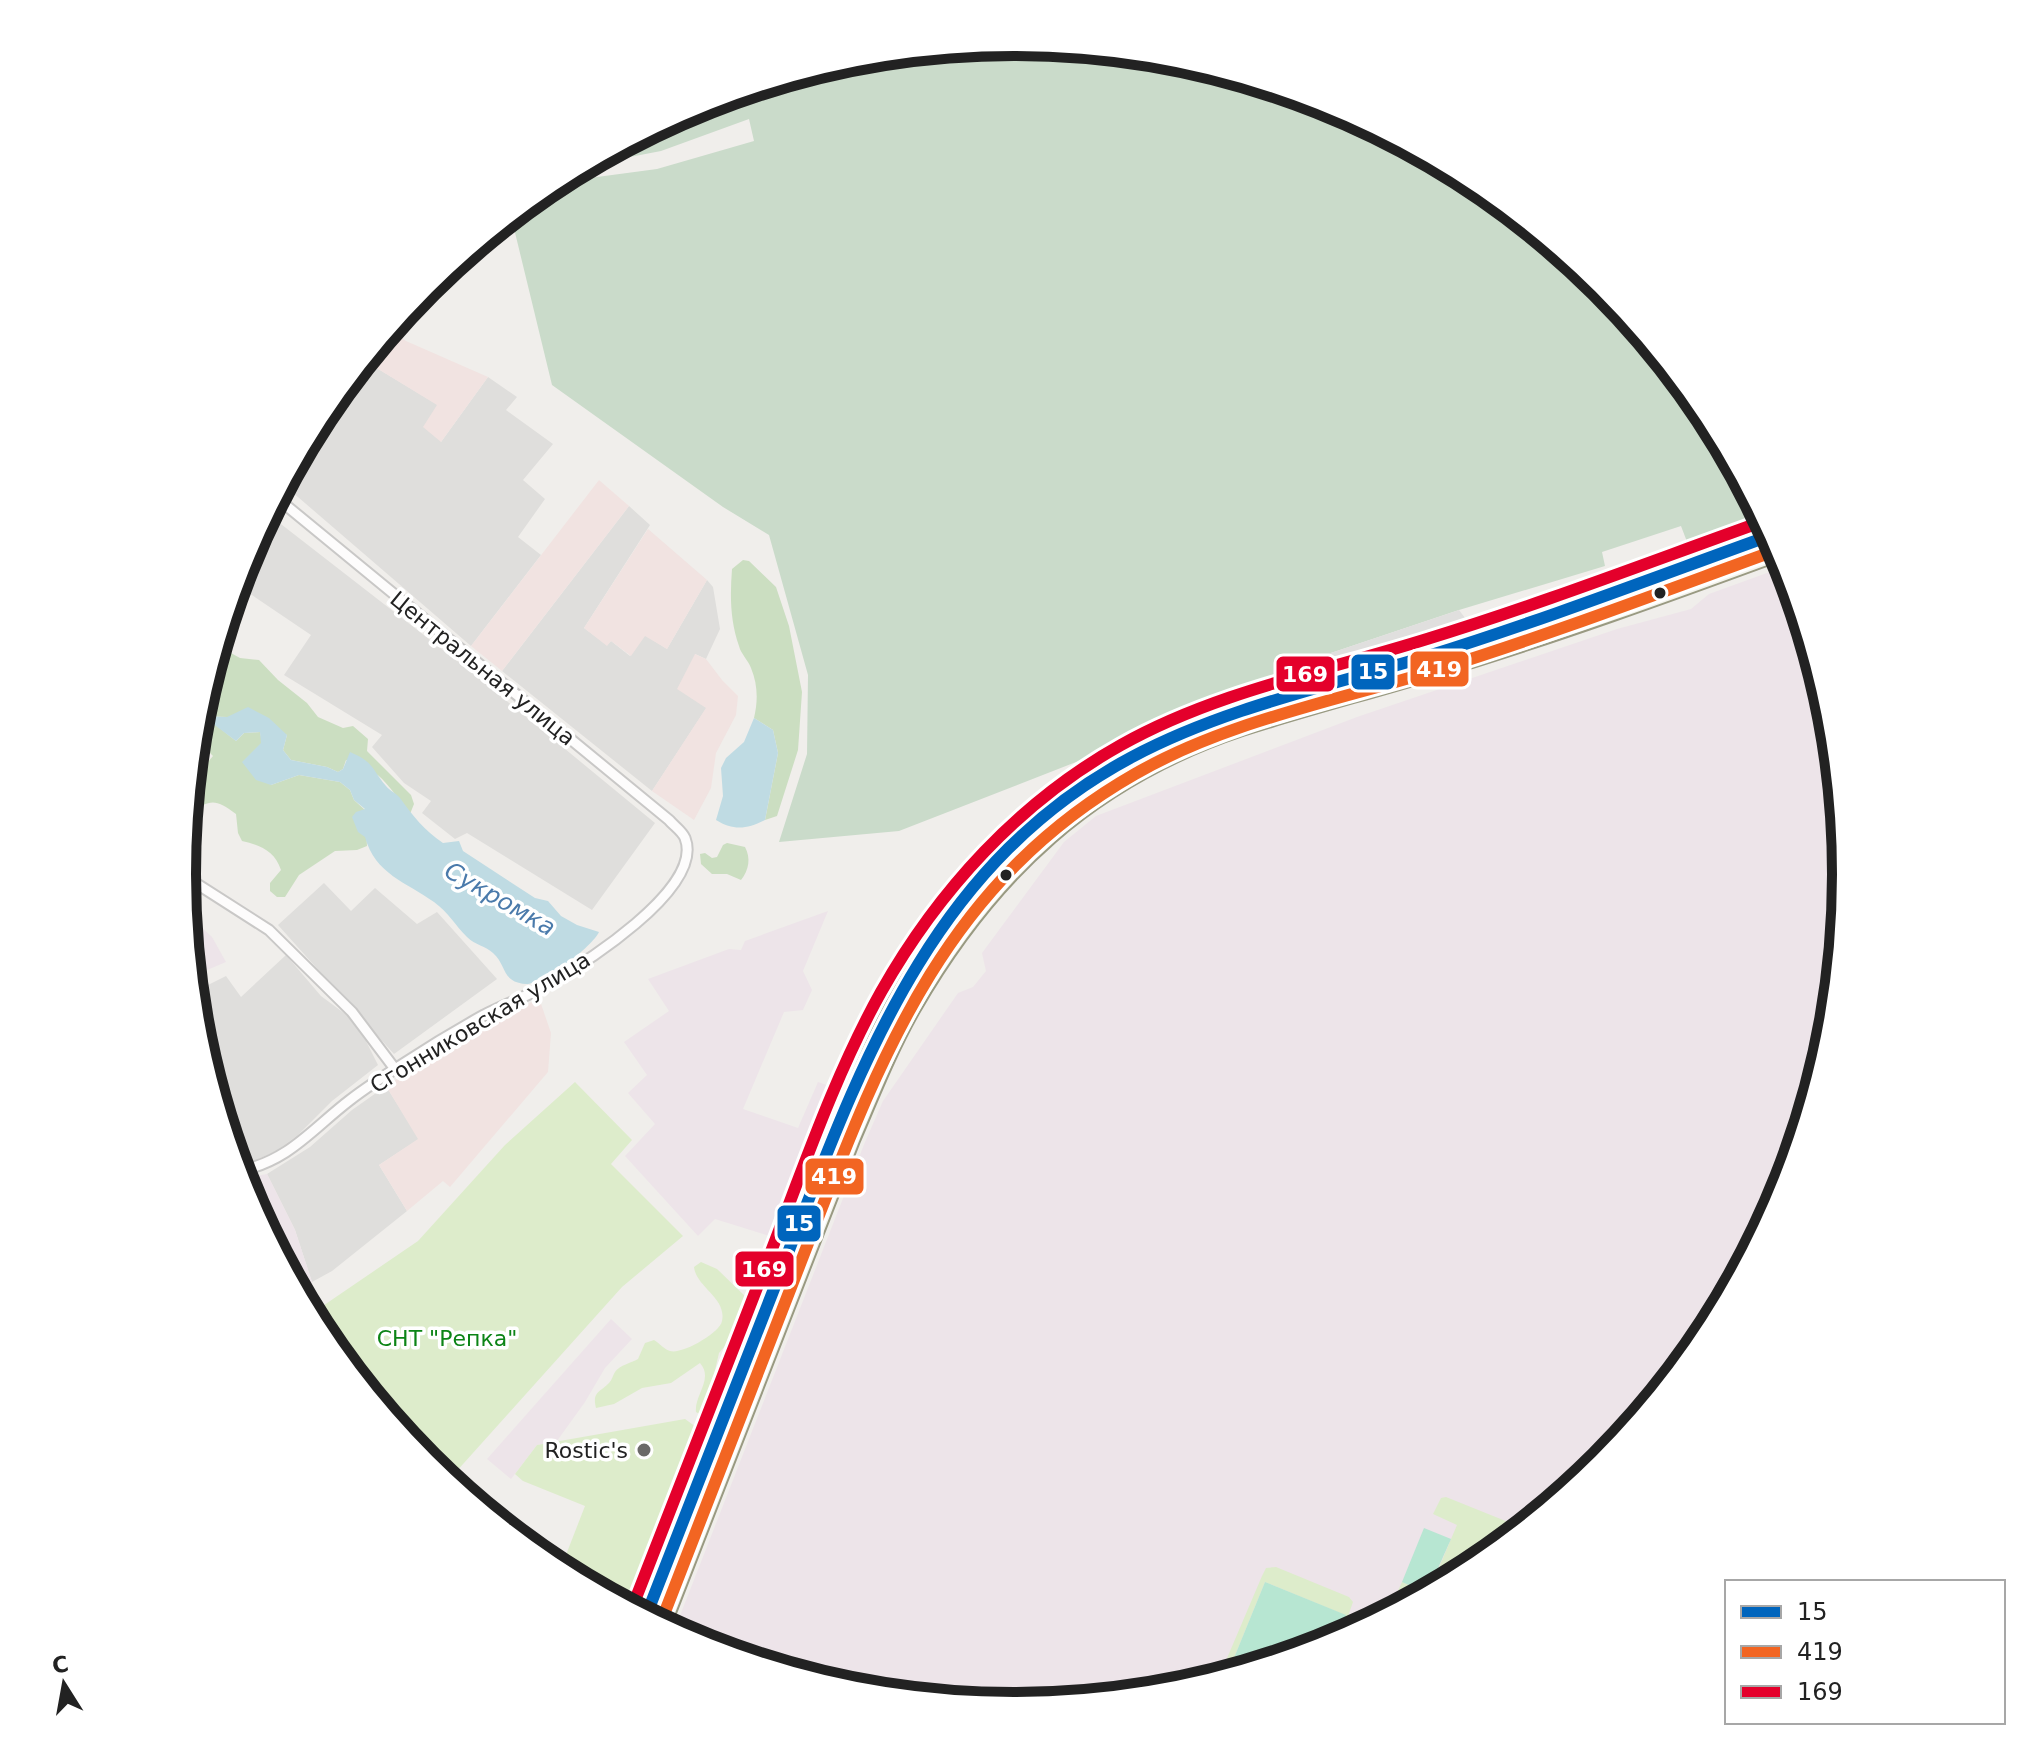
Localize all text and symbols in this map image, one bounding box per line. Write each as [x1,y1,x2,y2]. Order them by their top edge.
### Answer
unlabelled marker [1652,585,1668,601]
street label: Центральная улица [385,586,580,751]
line badge: 419 [1409,650,1470,688]
line badge: 15 [1350,653,1396,691]
line badge: 169 [1275,655,1336,693]
text: 419 [1416,657,1462,682]
text: 15 [1358,659,1388,684]
text: 169 [1282,662,1328,687]
water label: Сукромка [440,856,560,942]
unlabelled marker [998,867,1014,883]
street label: Сгонниковская улица [366,947,595,1098]
line badge: 419 [804,1157,865,1196]
text: 419 [811,1164,857,1189]
line badge: 15 [776,1204,822,1243]
text: 15 [784,1211,814,1236]
line badge: 169 [734,1250,795,1288]
text: 169 [741,1257,787,1282]
park label: СНТ "Репка" [377,1326,517,1351]
place label: Rostic's [544,1438,628,1463]
marker: Rostic's [635,1441,653,1459]
legend [1725,1580,2005,1724]
text: 15 [1797,1598,1828,1626]
text: 419 [1797,1638,1843,1666]
north arrow [24,1644,104,1724]
text: С [50,1651,71,1679]
text: 169 [1797,1678,1843,1706]

